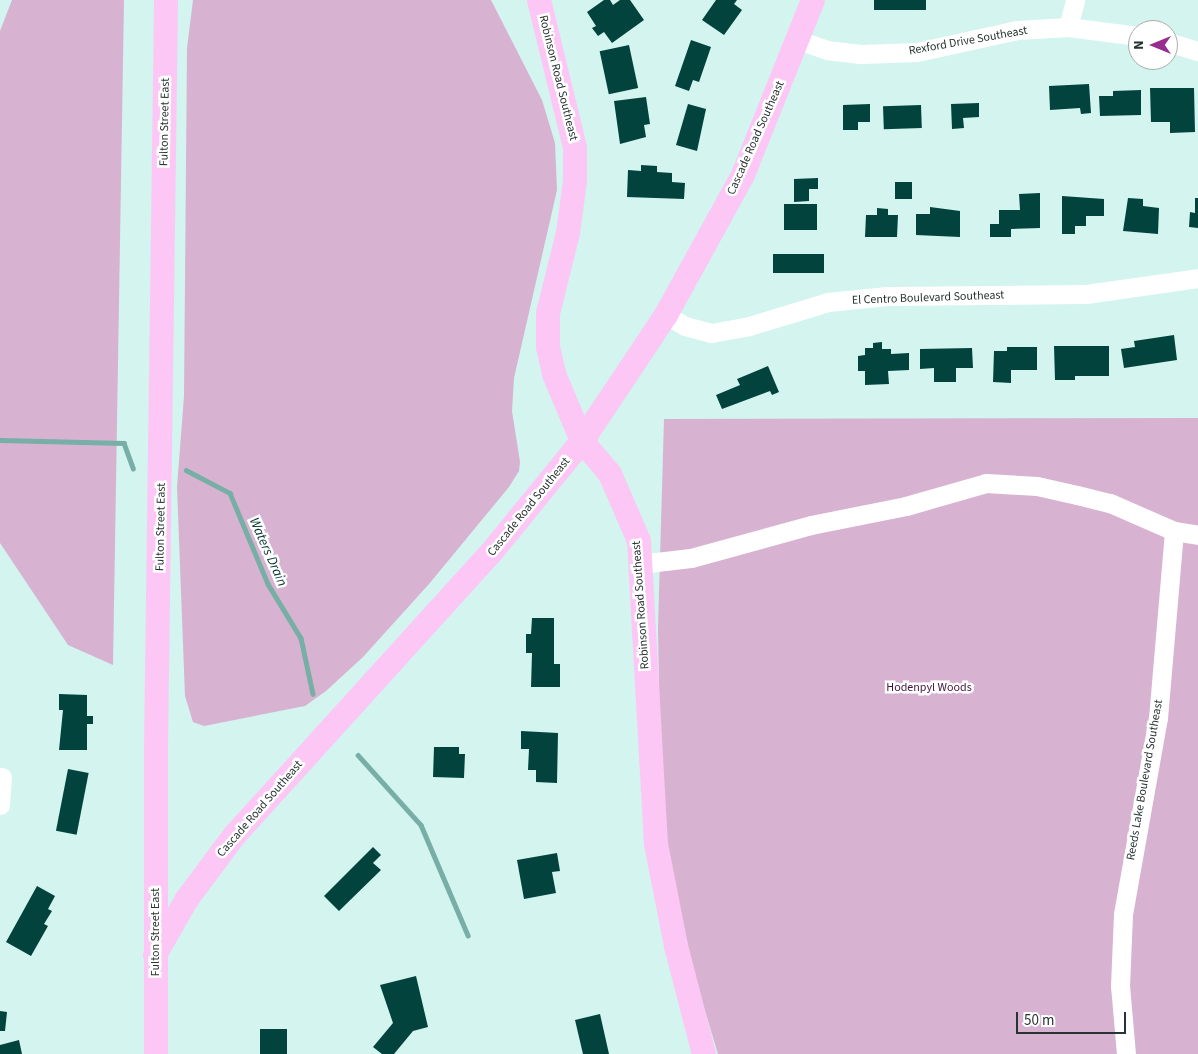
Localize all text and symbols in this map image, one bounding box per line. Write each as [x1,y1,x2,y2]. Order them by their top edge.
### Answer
street label: Robinson Road Southeast [535,14,581,142]
north arrow [1128,20,1178,70]
street label: Rexford Drive Southeast [908,23,1028,59]
text: N [1129,40,1149,50]
street label: Fulton Street East [157,78,173,166]
street label: Cascade Road Southeast [724,79,788,197]
street label: El Centro Boulevard Southeast [852,288,1004,308]
street label: Cascade Road Southeast [485,455,573,559]
street label: Fulton Street East [153,483,169,571]
water label: Waters Drain [245,515,291,589]
street label: Robinson Road Southeast [629,540,653,670]
park label: Hodenpyl Woods [886,681,972,695]
street label: Reeds Lake Boulevard Southeast [1124,698,1166,862]
street label: Cascade Road Southeast [214,758,306,860]
street label: Fulton Street East [149,888,163,976]
scale bar [1018,1002,1128,1034]
text: 50 m [1024,1010,1054,1031]

